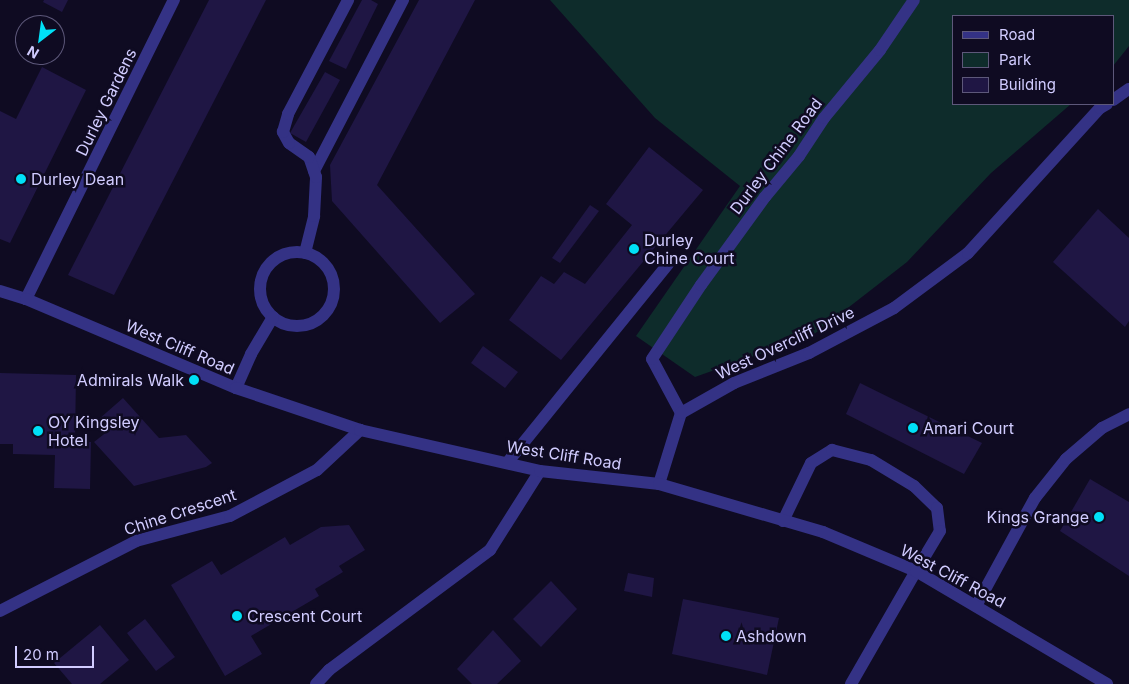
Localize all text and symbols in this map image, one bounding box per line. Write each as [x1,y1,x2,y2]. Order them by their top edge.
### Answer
north arrow [15,15,65,65]
legend [952,15,1114,105]
text: Road [999,25,1035,44]
text: N [24,43,42,63]
street label: Durley Gardens [72,45,140,159]
text: Park [999,50,1031,69]
text: Building [999,75,1056,94]
street label: Durley Chine Road [726,94,826,218]
place label: Durley Dean [31,169,124,189]
marker: Durley Dean [15,173,27,185]
place label: Durley Chine Court [644,230,735,268]
marker: Durley Chine Court [628,243,640,255]
street label: West Overcliff Drive [713,302,857,384]
street label: West Cliff Road [123,315,237,379]
place label: Admirals Walk [77,370,184,390]
marker: Admirals Walk [188,374,200,386]
place label: OY Kingsley Hotel [48,412,140,450]
place label: Amari Court [923,418,1014,438]
marker: Amari Court [907,422,919,434]
marker: OY Kingsley Hotel [32,425,44,437]
street label: West Cliff Road [505,436,623,474]
street label: Chine Crescent [122,485,238,539]
place label: Kings Grange [986,507,1089,527]
marker: Kings Grange [1093,511,1105,523]
street label: West Cliff Road [897,540,1009,612]
place label: Crescent Court [247,606,362,626]
marker: Crescent Court [231,610,243,622]
place label: Ashdown [736,626,807,646]
marker: Ashdown [720,630,732,642]
scale bar [18,636,96,668]
text: 20 m [23,645,59,664]

